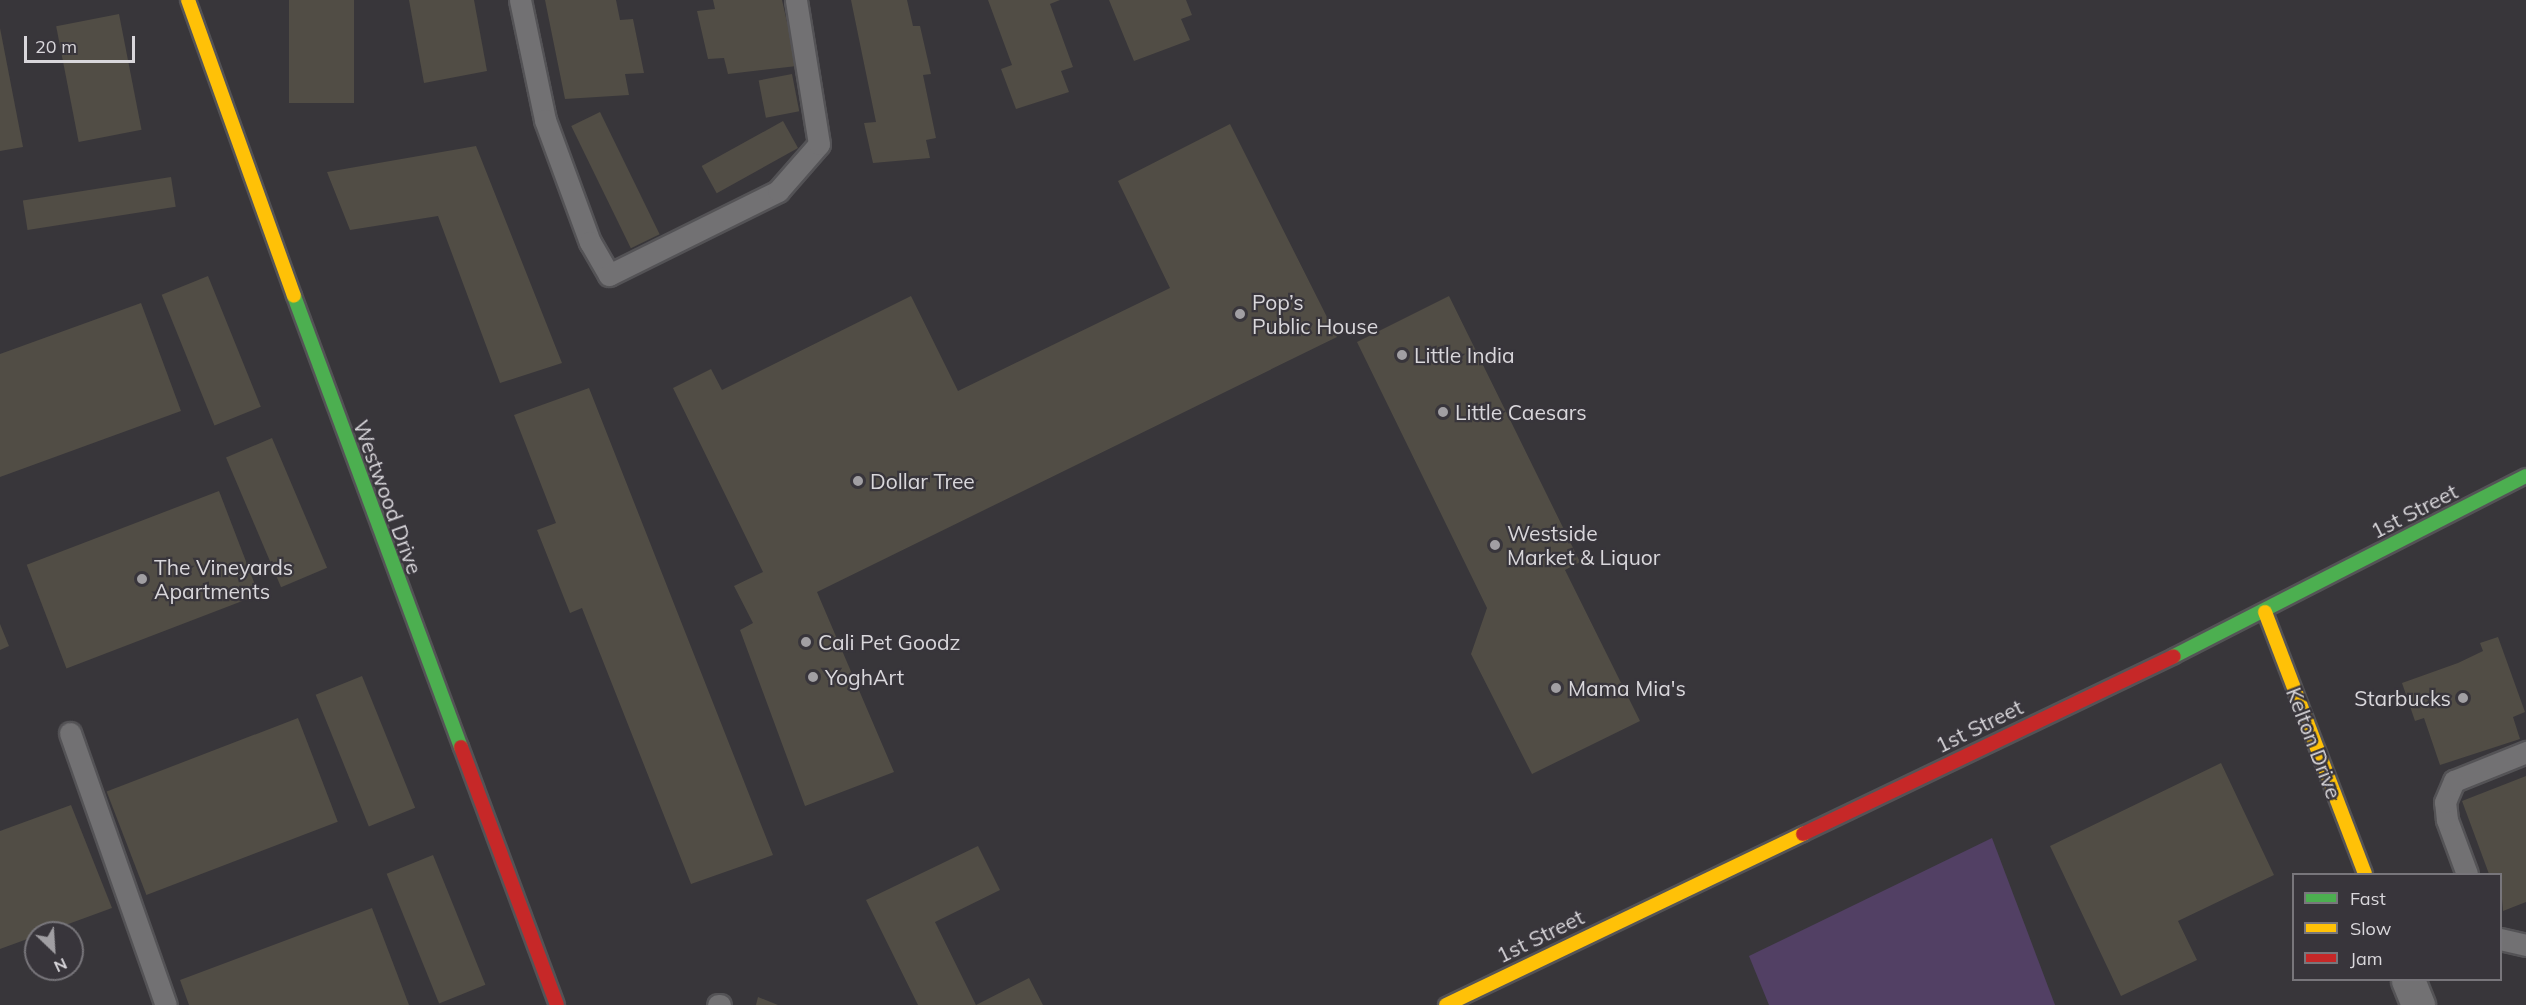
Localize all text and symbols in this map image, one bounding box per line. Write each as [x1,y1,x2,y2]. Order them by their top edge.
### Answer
scale bar [27,24,138,62]
text: 20 m [35,35,77,58]
place label: Pop’s Public House [1252,289,1378,339]
marker: Pop’s Public House [1233,307,1247,321]
place label: Little India [1414,342,1515,368]
marker: Little India [1395,348,1409,362]
place label: Little Caesars [1455,399,1587,425]
marker: Little Caesars [1436,405,1450,419]
street label: Westwood Drive [348,416,428,578]
place label: Dollar Tree [870,468,975,494]
marker: Dollar Tree [851,474,865,488]
street label: 1st Street [2366,478,2462,544]
place label: Westside Market & Liquor [1507,520,1660,570]
marker: Westside Market & Liquor [1488,538,1502,552]
place label: The Vineyards Apartments [154,554,293,604]
marker: The Vineyards Apartments [135,572,149,586]
place label: Cali Pet Goodz [818,629,960,655]
marker: Cali Pet Goodz [799,635,813,649]
place label: YoghArt [825,664,904,690]
marker: YoghArt [806,670,820,684]
place label: Mama Mia's [1568,675,1686,701]
marker: Mama Mia's [1549,681,1563,695]
street label: Kelton Drive [2281,684,2347,802]
place label: Starbucks [2354,685,2451,711]
marker: Starbucks [2456,691,2470,705]
street label: 1st Street [1931,694,2027,758]
legend [2292,873,2502,981]
text: Fast [2350,887,2386,910]
street label: 1st Street [1492,904,1588,968]
text: Slow [2350,917,2391,940]
north arrow [24,921,84,981]
text: Jam [2350,947,2383,970]
text: N [51,954,70,977]

